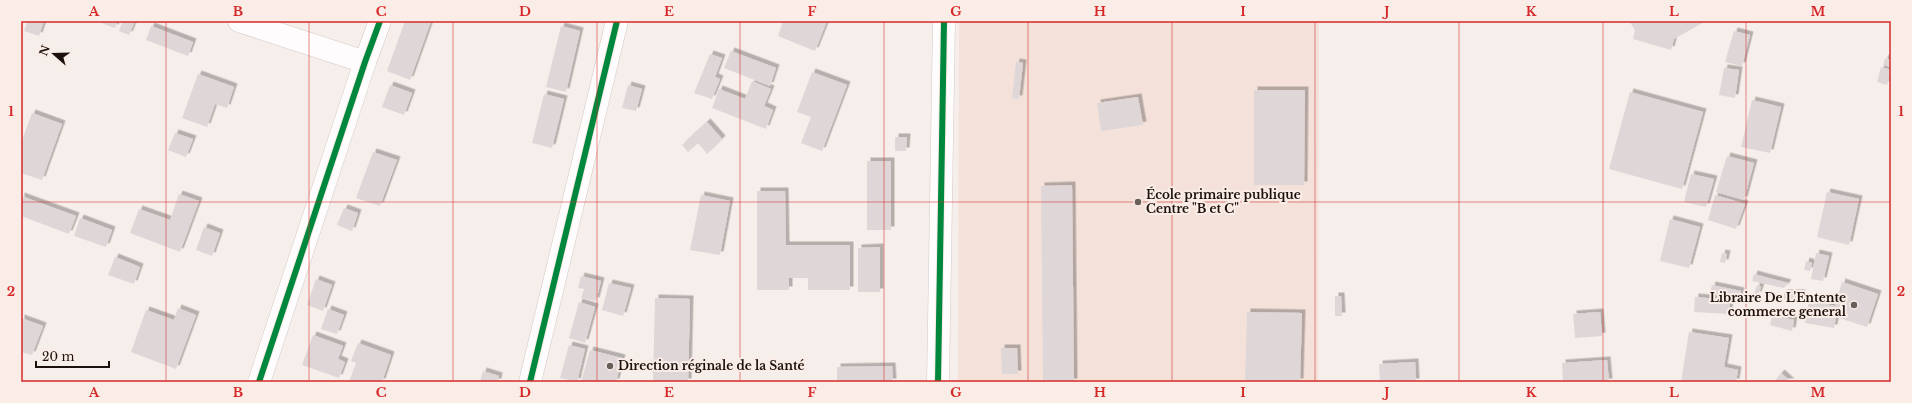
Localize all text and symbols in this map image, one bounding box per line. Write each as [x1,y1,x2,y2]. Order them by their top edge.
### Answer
text: A [88,3,100,20]
text: B [233,3,243,20]
text: C [376,3,387,20]
text: D [519,3,531,20]
text: E [664,3,674,20]
text: F [808,3,817,20]
text: G [950,3,962,20]
text: H [1094,3,1106,20]
text: I [1240,3,1246,20]
text: J [1381,3,1390,20]
text: K [1526,3,1537,20]
text: L [1669,3,1679,20]
text: M [1811,3,1826,20]
north arrow [34,34,74,74]
text: N [36,43,53,58]
text: 1 [8,103,14,120]
text: 1 [1898,103,1904,120]
place label: École primaire publique Centre "B et C" [1146,186,1301,216]
marker: École primaire publique Centre "B et C" [1133,197,1143,207]
text: 2 [7,283,15,300]
text: 2 [1897,283,1905,300]
place label: Libraire De L'Entente commerce general [1710,290,1847,319]
marker: Libraire De L'Entente commerce general [1849,300,1859,310]
scale bar [36,343,109,369]
text: 20 m [42,349,74,364]
place label: Direction réginale de la Santé [618,358,805,373]
marker: Direction réginale de la Santé [605,361,615,371]
text: A [88,384,100,401]
text: B [233,384,243,401]
text: C [376,384,387,401]
text: D [519,384,531,401]
text: E [664,384,674,401]
text: F [808,384,817,401]
text: G [950,384,962,401]
text: H [1094,384,1106,401]
text: I [1240,384,1246,401]
text: J [1381,384,1390,401]
text: K [1526,384,1537,401]
text: L [1669,384,1679,401]
text: M [1811,384,1826,401]

